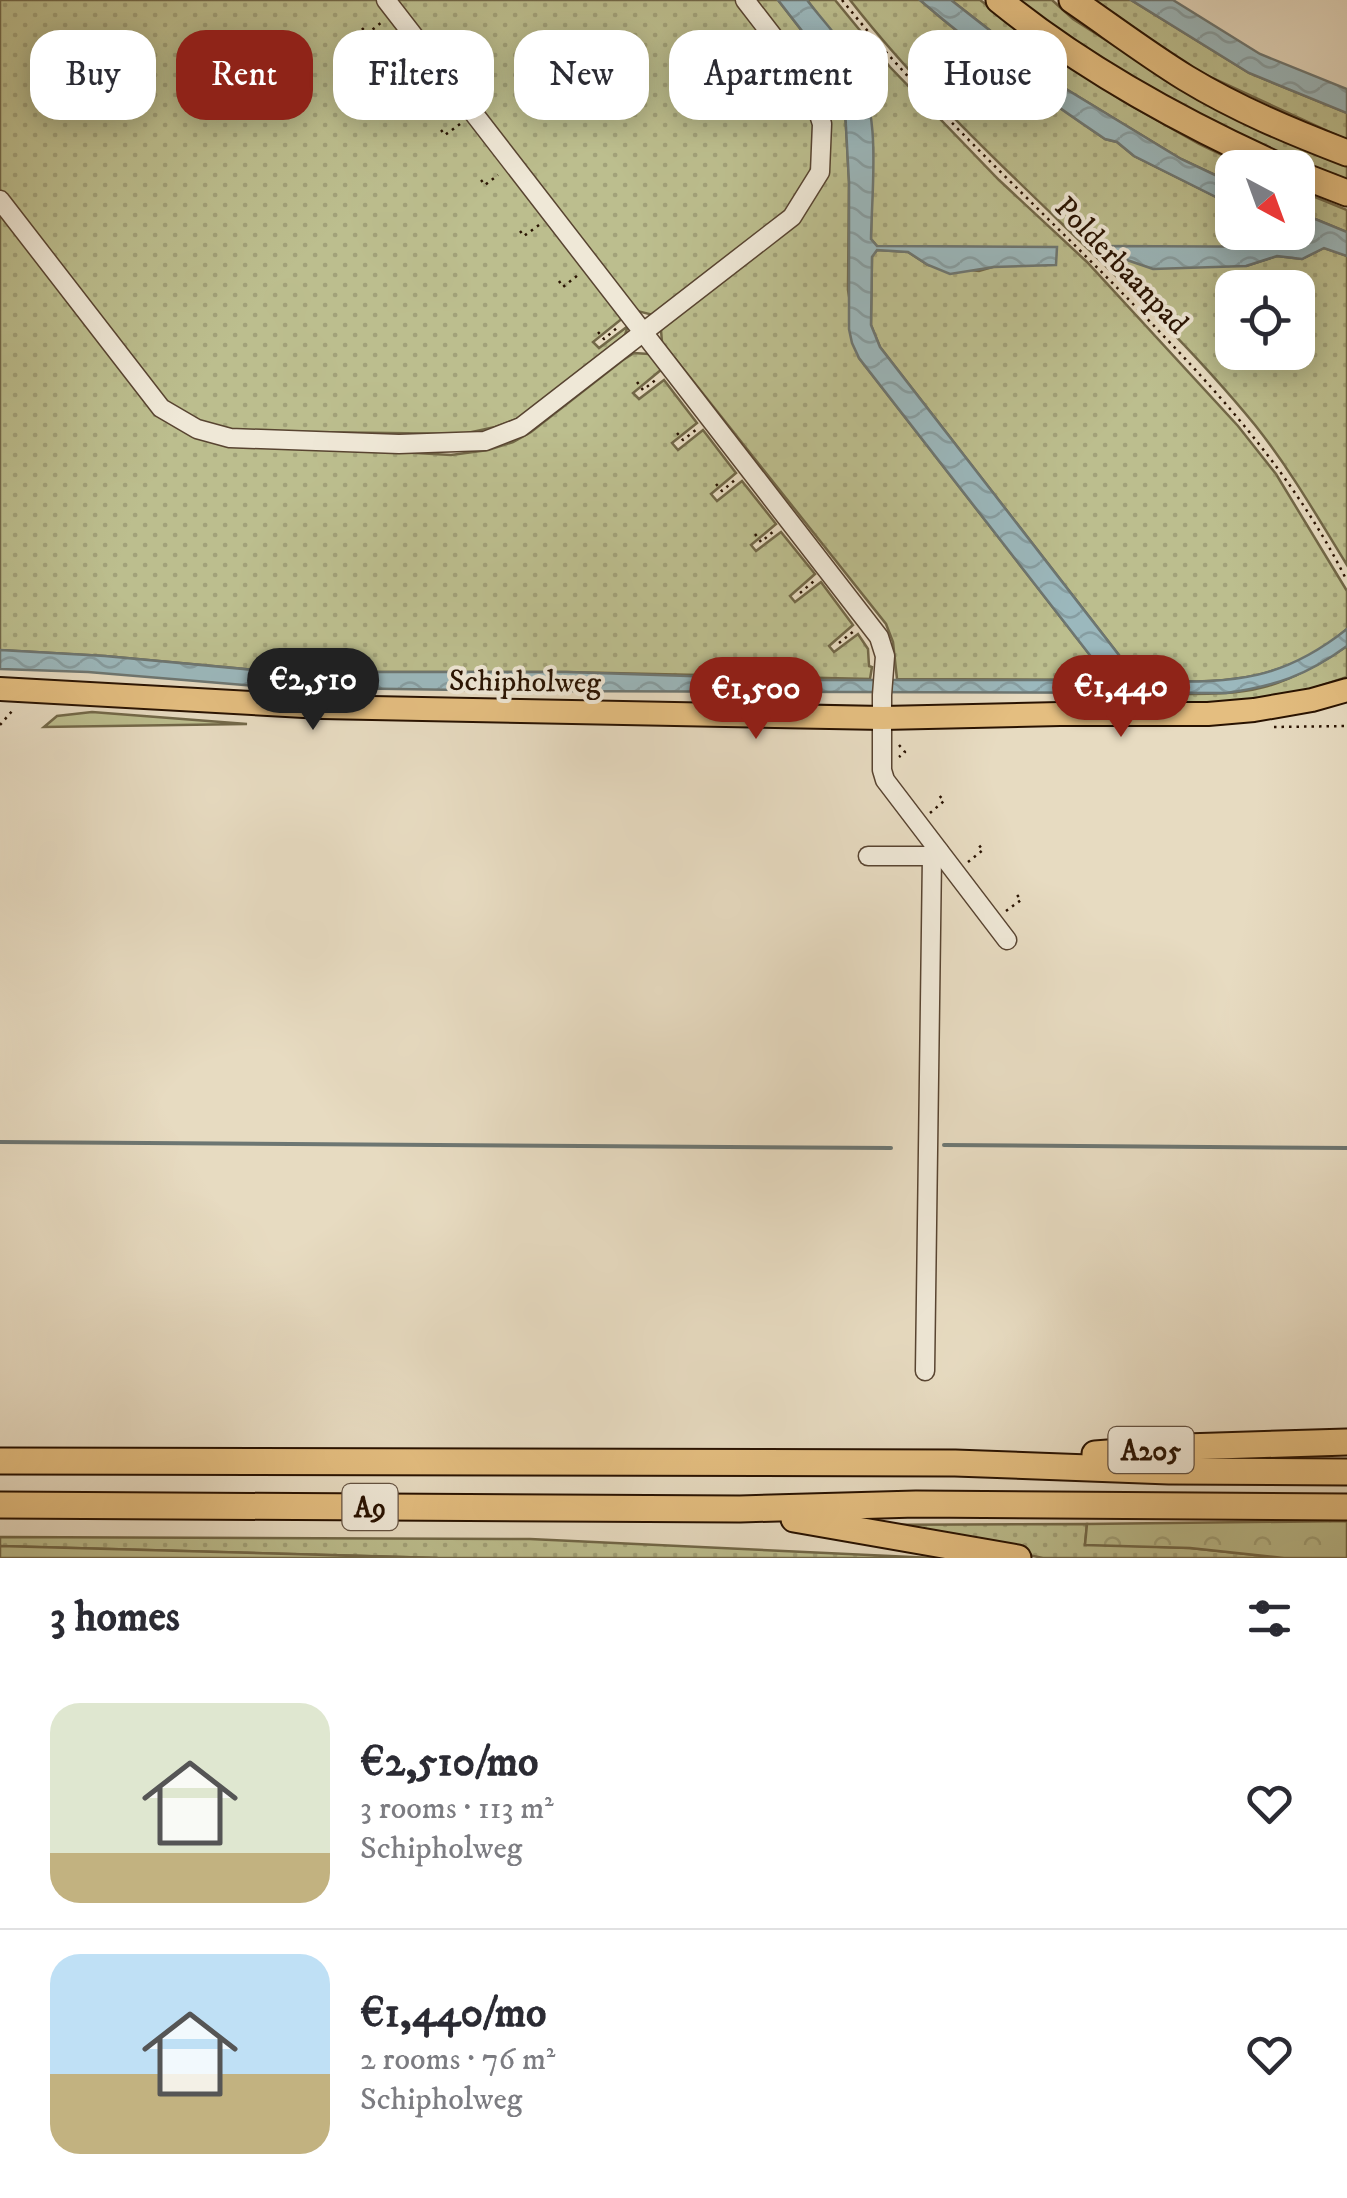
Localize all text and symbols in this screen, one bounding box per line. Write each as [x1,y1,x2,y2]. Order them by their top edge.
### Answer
chip: Buy [30,30,156,120]
chip: Rent [176,30,313,120]
chip: Filters [333,30,494,120]
chip: New [514,30,649,120]
chip: Apartment [669,30,888,120]
chip: House [908,30,1067,120]
north arrow [1215,150,1315,250]
map controls [1215,150,1315,370]
street label: Polderbaanpad [1046,190,1196,343]
button: locate [1215,270,1315,370]
pin: €2,510 [232,648,394,733]
pin: €1,440 [1040,655,1202,740]
pin: €1,500 [675,657,837,742]
text: €2,510 [269,660,357,700]
street label: Schipholweg [449,663,602,702]
text: €1,440 [1074,667,1168,707]
text: €1,500 [711,669,801,709]
road number: A205 [1108,1427,1194,1473]
road number: A9 [342,1484,398,1530]
icon: filters [1242,1591,1297,1646]
text: 3 homes [50,1592,180,1644]
text: €2,510/mo [360,1737,538,1789]
icon: home [130,1743,250,1863]
icon: heart [1242,1776,1297,1831]
text: 3 rooms · 113 m² [360,1789,554,1829]
text: Schipholweg [360,1829,522,1869]
text: €1,440/mo [360,1988,546,2040]
icon: home [130,1994,250,2114]
icon: heart [1242,2027,1297,2082]
text: 2 rooms · 76 m² [360,2040,555,2080]
text: Schipholweg [360,2080,522,2120]

